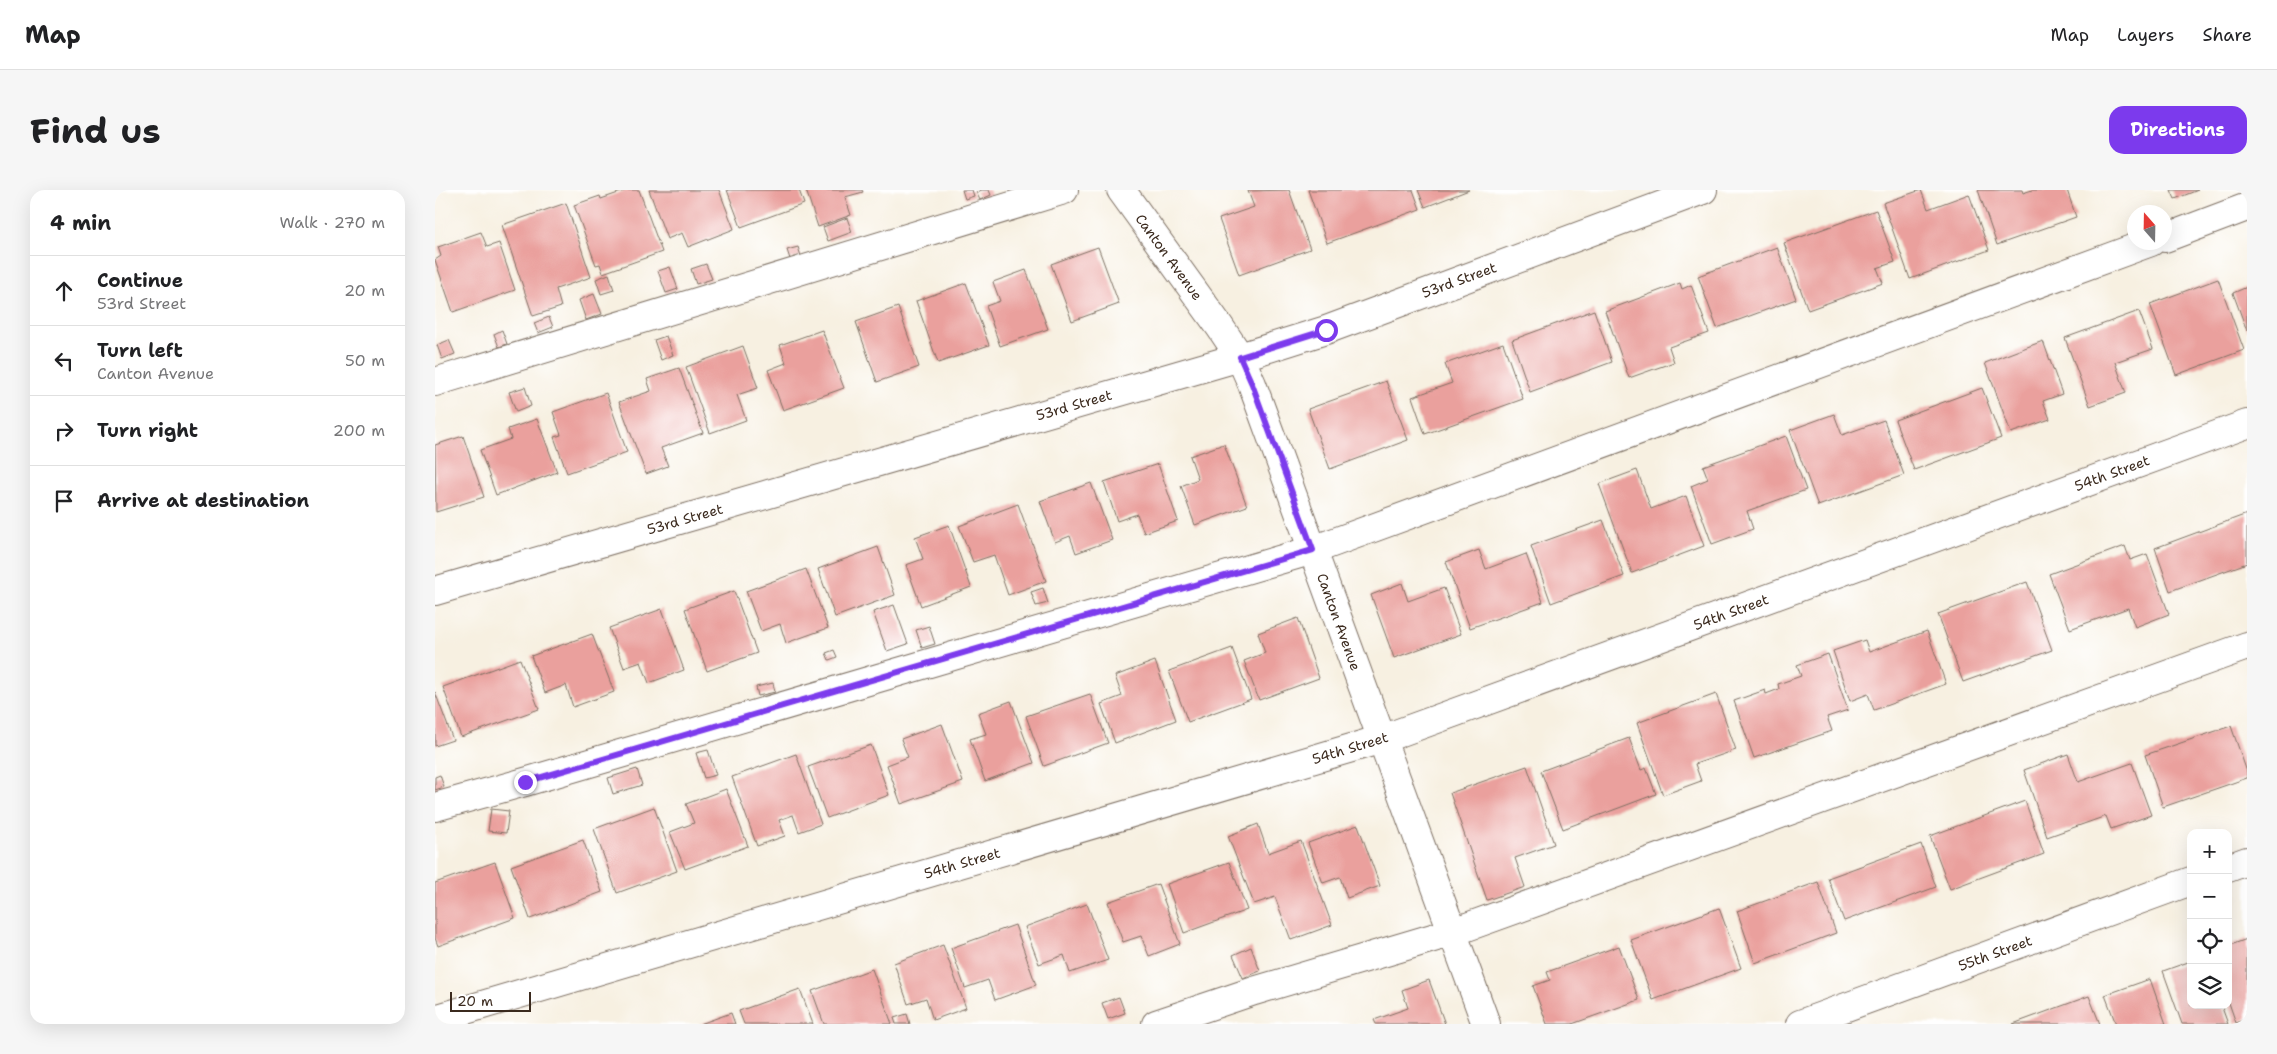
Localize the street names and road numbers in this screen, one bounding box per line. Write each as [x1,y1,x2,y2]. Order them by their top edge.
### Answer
street label: Canton Avenue [1132,210,1206,304]
street label: 53rd Street [1419,258,1499,302]
street label: 53rd Street [1034,386,1114,424]
street label: 54th Street [2072,451,2152,495]
street label: 53rd Street [645,500,725,538]
street label: Canton Avenue [1313,571,1365,673]
street label: 54th Street [1691,590,1771,634]
street label: 54th Street [1310,728,1390,768]
street label: 54th Street [922,844,1002,882]
street label: 55th Street [1956,931,2034,975]

